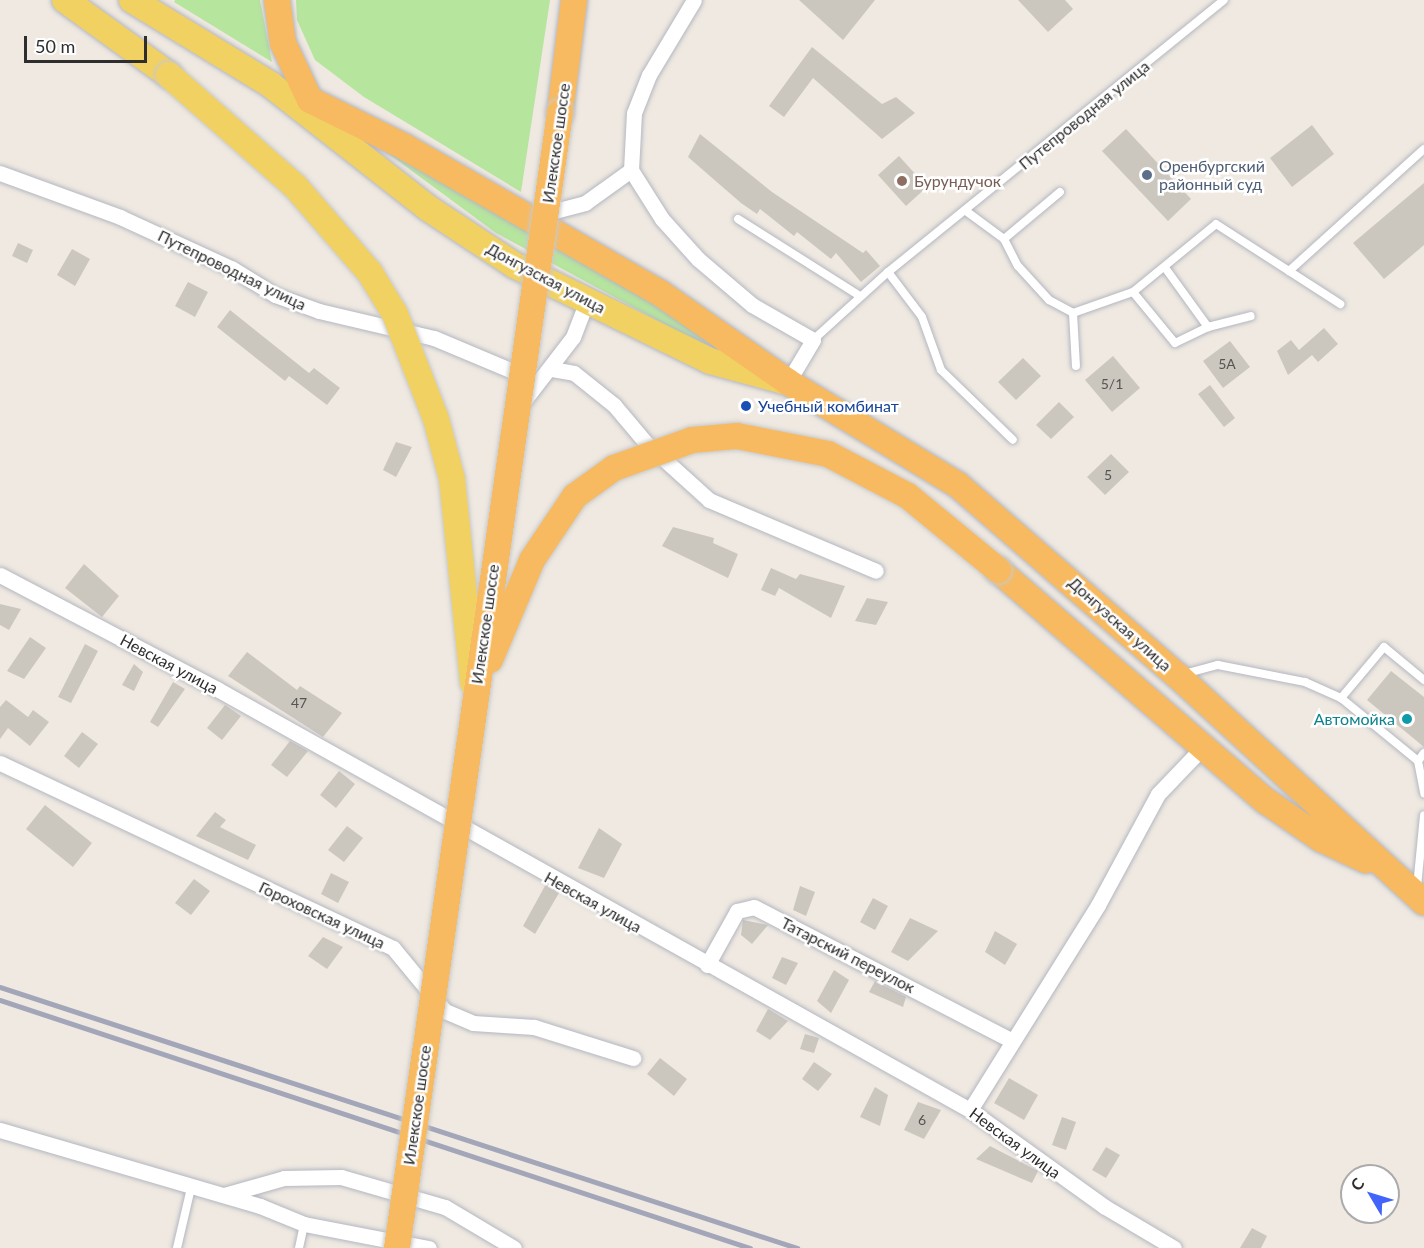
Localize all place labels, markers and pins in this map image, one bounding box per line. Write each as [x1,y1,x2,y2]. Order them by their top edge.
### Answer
place label: Оренбургский районный суд [1159,156,1265,194]
marker: Оренбургский районный суд [1140,168,1154,182]
place label: Бурундучок [914,171,1001,191]
marker: Бурундучок [895,174,909,188]
place label: Учебный комбинат [758,396,899,416]
marker: Учебный комбинат [739,399,753,413]
place label: Автомойка [1314,709,1395,729]
marker: Автомойка [1400,712,1414,726]

